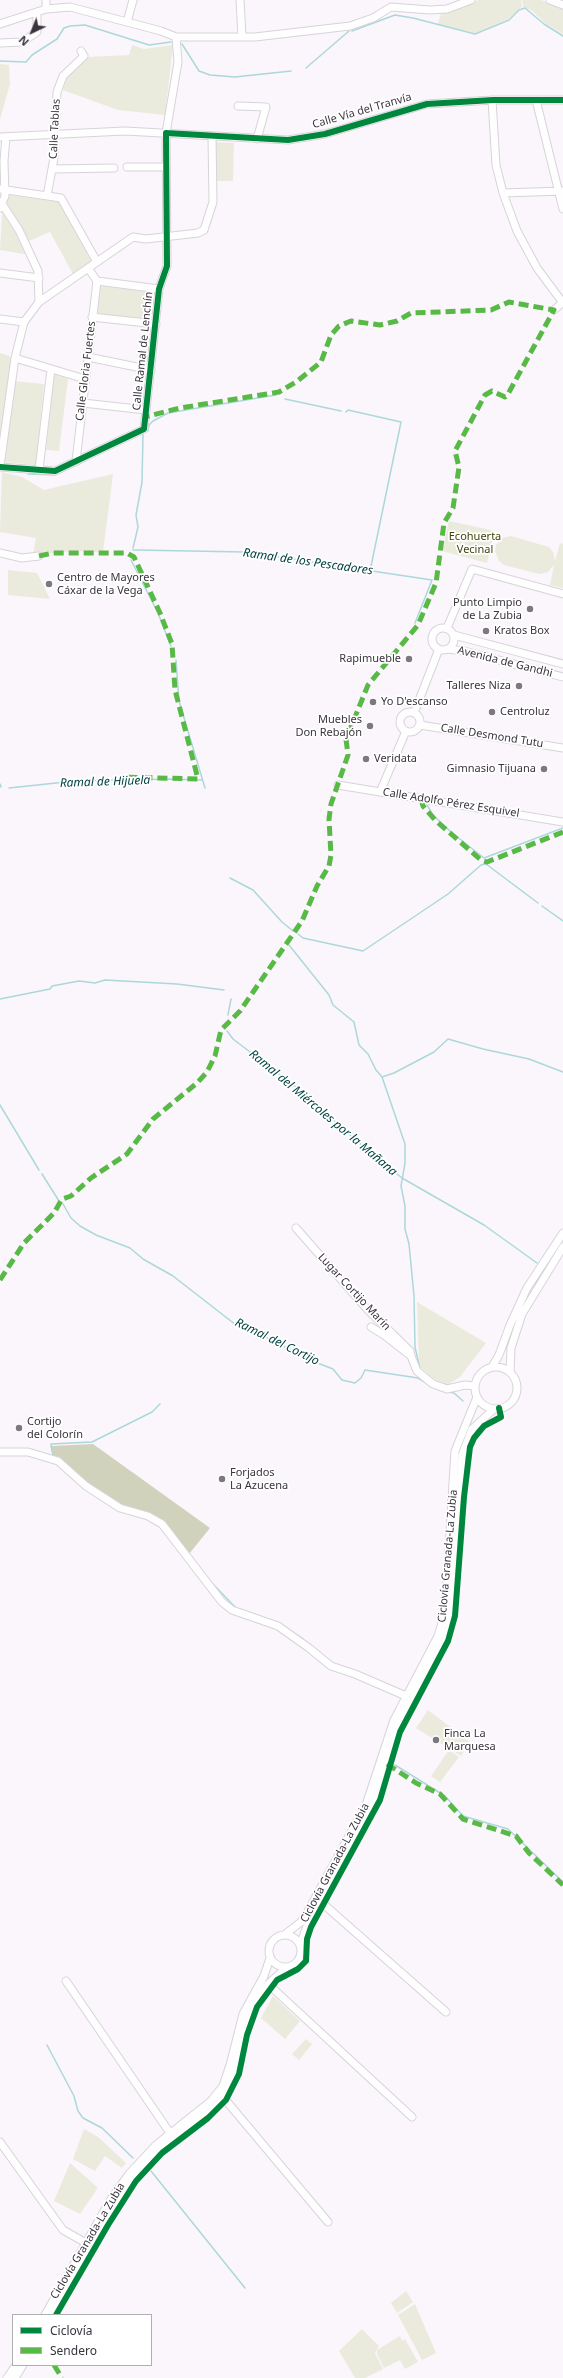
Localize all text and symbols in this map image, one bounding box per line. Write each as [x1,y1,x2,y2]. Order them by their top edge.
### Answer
north arrow [12,12,52,52]
text: N [15,33,32,50]
street label: Calle Vía del Tranvía [311,91,413,131]
street label: Calle Tablas [47,99,63,159]
street label: Calle Ramal de Lenchín [130,291,156,411]
street label: Calle Gloria Fuertes [73,320,99,422]
park label: Ecohuerta Vecinal [449,530,501,556]
water label: Ramal de los Pescadores [242,546,374,578]
place label: Centro de Mayores Cáxar de la Vega [57,571,155,597]
marker: Centro de Mayores Cáxar de la Vega [44,579,54,589]
place label: Punto Limpio de La Zubia [453,596,522,622]
marker: Punto Limpio de La Zubia [525,604,535,614]
place label: Kratos Box [494,624,549,638]
marker: Kratos Box [481,626,491,636]
street label: Avenida de Gandhi [456,644,554,680]
place label: Rapimueble [339,652,401,666]
marker: Rapimueble [404,654,414,664]
place label: Talleres Niza [447,679,511,693]
marker: Talleres Niza [514,681,524,691]
place label: Yo D'escanso [381,695,448,709]
marker: Yo D'escanso [368,697,378,707]
place label: Centroluz [500,705,550,719]
marker: Centroluz [487,707,497,717]
place label: Muebles Don Rebajón [295,713,362,739]
marker: Muebles Don Rebajón [365,721,375,731]
street label: Calle Desmond Tutu [440,721,544,751]
place label: Veridata [374,752,417,766]
marker: Veridata [361,754,371,764]
place label: Gimnasio Tijuana [447,762,536,776]
marker: Gimnasio Tijuana [539,764,549,774]
water label: Ramal de Hijuela [60,773,150,791]
street label: Calle Adolfo Pérez Esquivel [382,786,520,820]
water label: Ramal del Miércoles por la Mañana [246,1047,400,1179]
street label: Lugar Cortijo Marín [315,1251,393,1333]
water label: Ramal del Cortijo [233,1315,321,1369]
place label: Cortijo del Colorín [27,1415,83,1441]
marker: Cortijo del Colorín [14,1423,24,1433]
place label: Forjados La Azucena [230,1466,288,1492]
marker: Forjados La Azucena [217,1474,227,1484]
street label: Ciclovía Granada-La Zubia [436,1489,460,1623]
place label: Finca La Marquesa [444,1727,496,1753]
marker: Finca La Marquesa [431,1735,441,1745]
street label: Ciclovía Granada-La Zubia [298,1801,372,1925]
street label: Ciclovía Granada-La Zubia [48,2180,128,2302]
legend [12,2314,152,2366]
text: Ciclovía [50,2322,92,2339]
text: Sendero [50,2342,97,2359]

